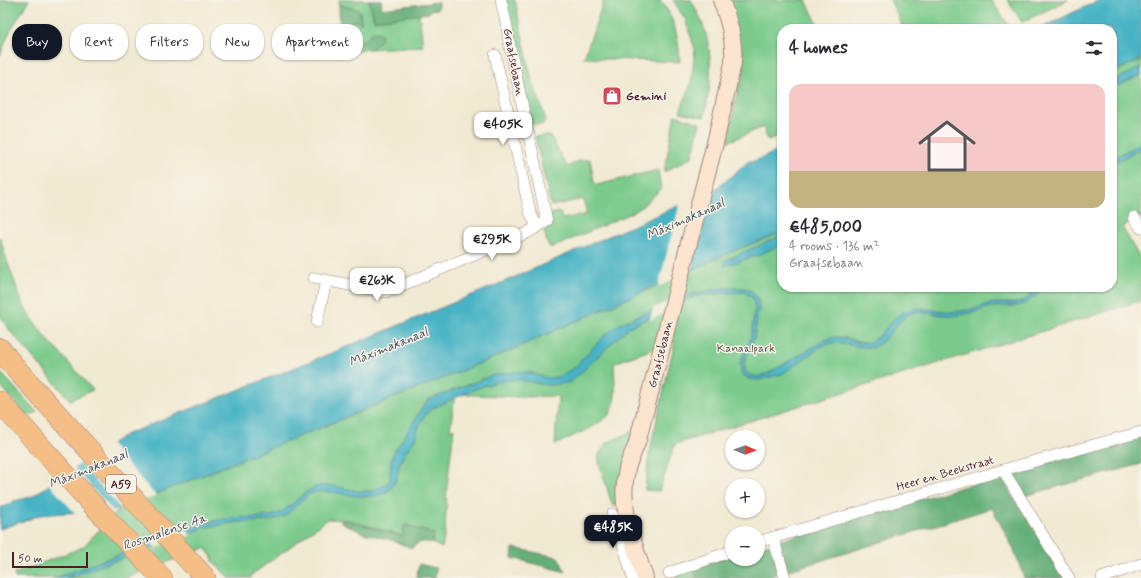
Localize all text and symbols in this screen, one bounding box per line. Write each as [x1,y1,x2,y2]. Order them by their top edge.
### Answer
chip: Buy [12,24,62,60]
chip: Rent [70,24,128,60]
chip: Filters [136,24,203,60]
chip: New [211,24,264,60]
chip: Apartment [272,24,363,60]
street label: Graafsebaan [499,27,528,98]
text: 4 homes [789,37,848,59]
icon: filters [1083,37,1105,59]
shop icon: Gemini [601,85,623,107]
place label: Gemini [626,89,666,105]
icon: home [911,110,983,182]
pin: €405K [475,112,531,146]
text: €405K [483,116,523,133]
water label: Máximakanaal [644,194,729,244]
text: €485,000 [789,216,862,238]
pin: €295K [464,227,520,261]
text: €295K [472,231,512,248]
text: 4 rooms · 136 m² [789,238,879,255]
text: Graafsebaan [789,255,864,272]
pin: €263K [349,268,405,302]
text: €263K [359,272,395,289]
street label: Graafsebaan [645,318,677,390]
water label: Máximakanaal [347,323,432,371]
park label: Kanaalpark [717,341,775,357]
north arrow [725,430,765,470]
map controls [725,430,765,566]
water label: Máximakanaal [47,445,132,493]
street label: Heer en Beekstraat [895,452,996,496]
road number: A59 [106,475,136,493]
button: + [725,478,765,518]
water label: Rosmalense Aa [121,510,210,555]
pin: €485K [585,515,641,549]
text: €485K [593,519,633,536]
button: − [725,526,765,566]
scale bar [12,550,88,569]
text: 50 m [18,552,43,566]

